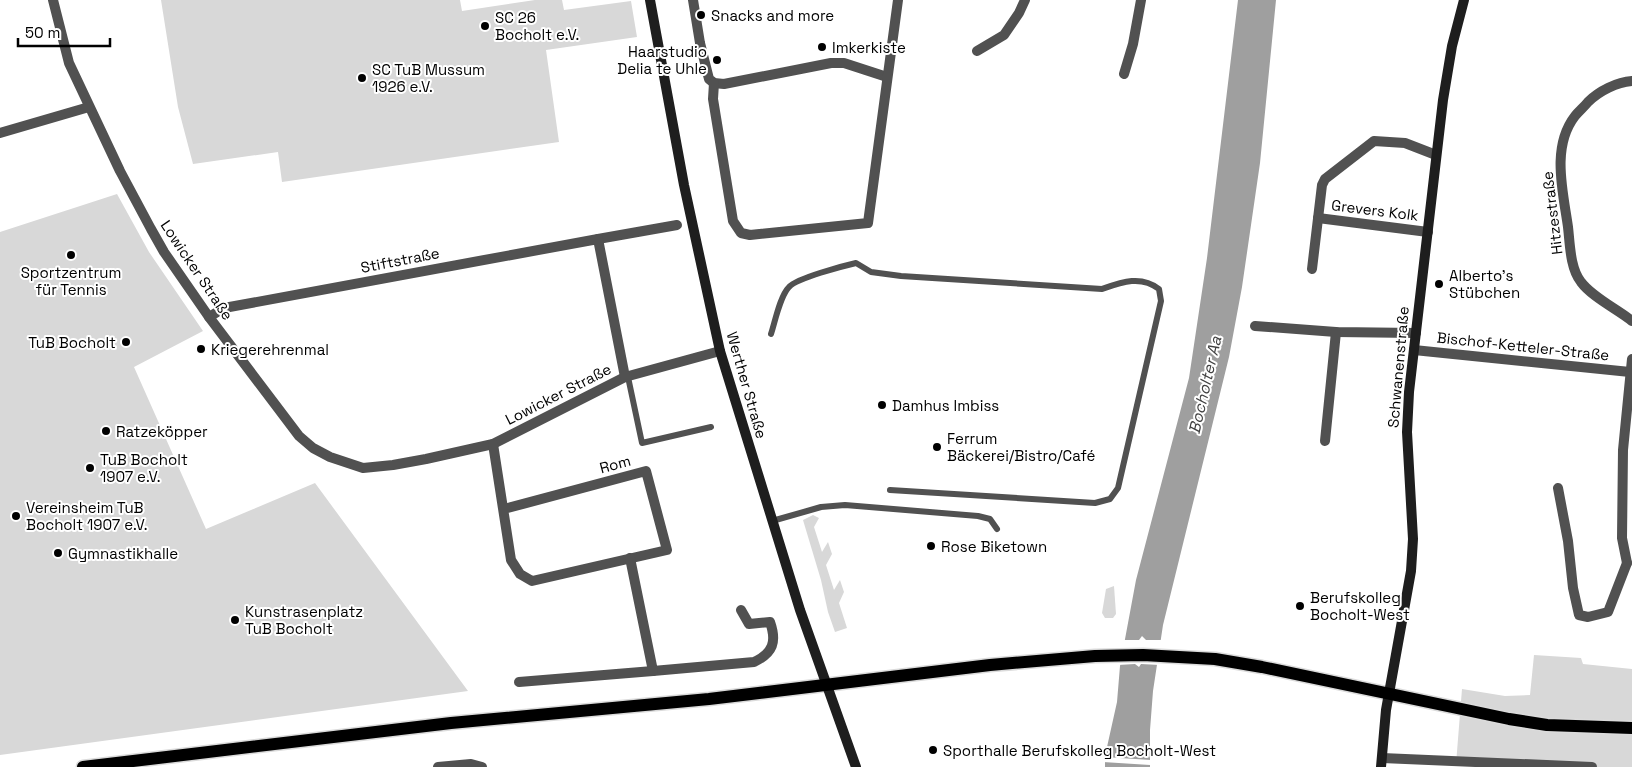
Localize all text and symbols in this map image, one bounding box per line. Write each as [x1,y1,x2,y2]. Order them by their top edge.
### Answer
place label: Snacks and more [711,6,834,25]
place label: SC 26 Bocholt e.V. [495,8,579,44]
marker: Snacks and more [695,9,707,21]
scale bar [18,15,110,47]
marker: SC 26 Bocholt e.V. [479,20,491,32]
text: 50 m [25,23,60,42]
place label: Imkerkiste [832,38,906,57]
marker: Imkerkiste [816,41,828,53]
place label: Haarstudio Delia te Uhle [617,42,707,78]
marker: Haarstudio Delia te Uhle [711,54,723,66]
place label: SC TuB Mussum 1926 e.V. [372,60,485,96]
marker: SC TuB Mussum 1926 e.V. [356,72,368,84]
street label: Hitzestraße [1537,170,1567,256]
street label: Grevers Kolk [1330,195,1420,225]
street label: Lowicker Straße [157,216,237,324]
street label: Stiftstraße [359,243,441,277]
marker: Sportzentrum für Tennis [65,249,77,261]
place label: Sportzentrum für Tennis [21,263,121,299]
place label: Alberto's Stübchen [1449,266,1520,302]
marker: Alberto's Stübchen [1433,278,1445,290]
street label: Schwanenstraße [1383,305,1413,429]
street label: Bischof-Ketteler-Straße [1436,327,1610,365]
street label: Werther Straße [723,329,771,441]
place label: TuB Bocholt [28,333,116,352]
water label: Bocholter Aa [1184,333,1227,436]
marker: TuB Bocholt [120,336,132,348]
place label: Kriegerehrenmal [211,340,329,359]
marker: Kriegerehrenmal [195,343,207,355]
street label: Lowicker Straße [502,359,614,429]
place label: Damhus Imbiss [892,396,999,415]
marker: Damhus Imbiss [876,399,888,411]
place label: Ratzeköpper [116,422,208,441]
marker: Ratzeköpper [100,425,112,437]
place label: Ferrum Bäckerei/Bistro/Café [947,429,1096,465]
marker: Ferrum Bäckerei/Bistro/Café [931,441,943,453]
place label: TuB Bocholt 1907 e.V. [100,450,188,486]
street label: Rom [597,451,633,477]
marker: TuB Bocholt 1907 e.V. [84,462,96,474]
place label: Vereinsheim TuB Bocholt 1907 e.V. [26,498,148,534]
marker: Vereinsheim TuB Bocholt 1907 e.V. [10,510,22,522]
place label: Rose Biketown [941,537,1047,556]
marker: Rose Biketown [925,540,937,552]
place label: Gymnastikhalle [68,544,178,563]
marker: Gymnastikhalle [52,547,64,559]
place label: Berufskolleg Bocholt-West [1310,588,1410,624]
marker: Berufskolleg Bocholt-West [1294,600,1306,612]
place label: Kunstrasenplatz TuB Bocholt [245,602,363,638]
marker: Kunstrasenplatz TuB Bocholt [229,614,241,626]
place label: Sporthalle Berufskolleg Bocholt-West [943,741,1216,760]
marker: Sporthalle Berufskolleg Bocholt-West [927,744,939,756]

